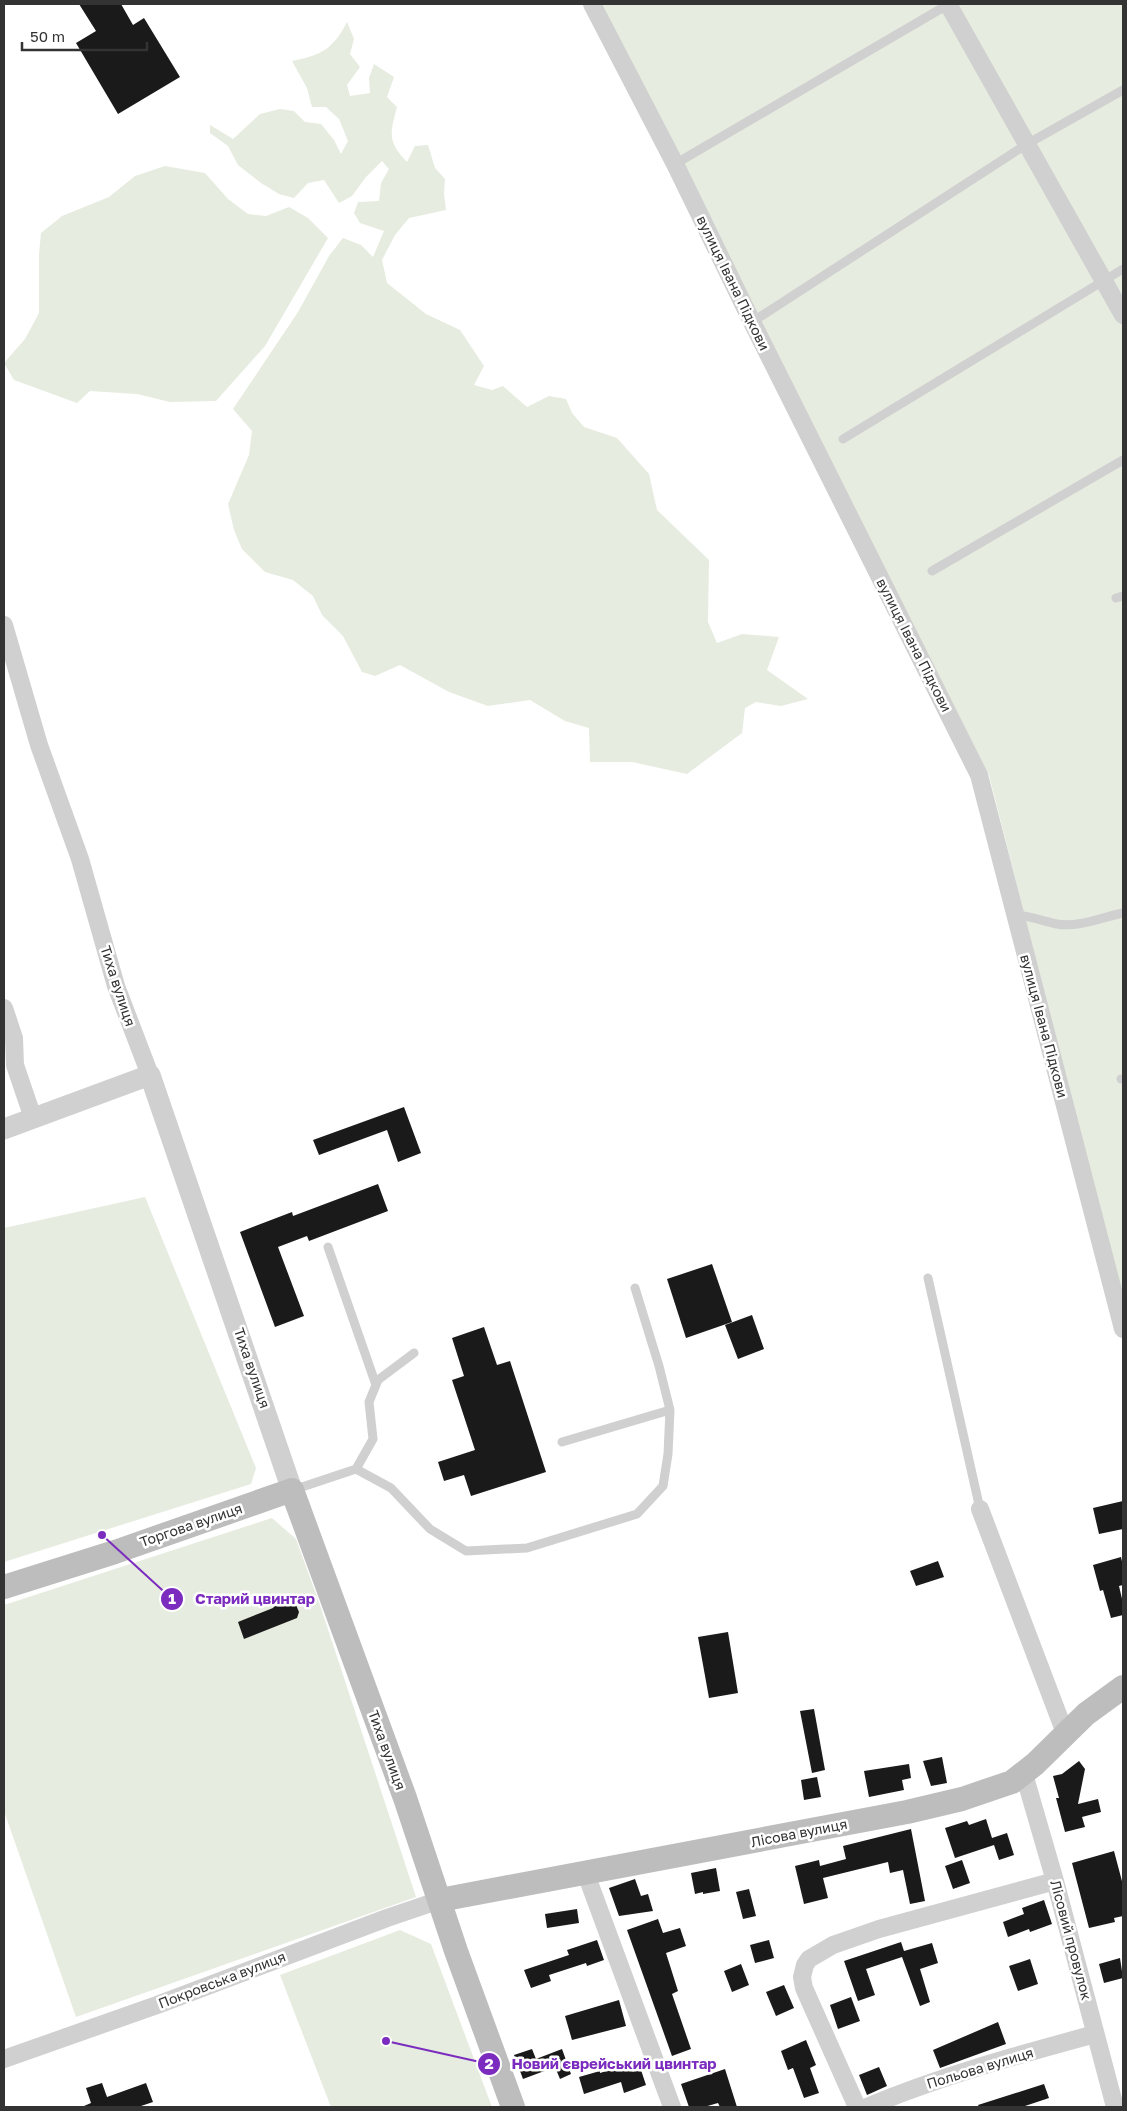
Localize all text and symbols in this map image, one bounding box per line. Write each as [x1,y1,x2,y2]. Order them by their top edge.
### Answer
scale bar [22,20,148,52]
text: 50 m [30,27,65,45]
street label: вулиця Івана Підкови [693,213,773,353]
street label: вулиця Івана Підкови [873,575,956,714]
street label: Тиха вулиця [97,943,139,1028]
street label: вулиця Івана Підкови [1017,952,1072,1099]
street label: Тиха вулиця [231,1326,274,1410]
street label: Торгова вулиця [137,1499,244,1550]
callout: Старий цвинтар [160,1584,325,1614]
text: 1 [168,1589,176,1607]
text: Старий цвинтар [195,1589,315,1607]
street label: Тиха вулиця [365,1708,410,1792]
street label: Лісова вулиця [749,1815,849,1850]
street label: Лісовий провулок [1047,1878,1096,2002]
street label: Покровська вулиця [156,1947,288,2012]
street label: Польова вулиця [924,2043,1035,2092]
callout: Новий єврейський цвинтар [477,2049,727,2079]
text: 2 [484,2054,494,2072]
text: Новий єврейський цвинтар [511,2054,717,2072]

